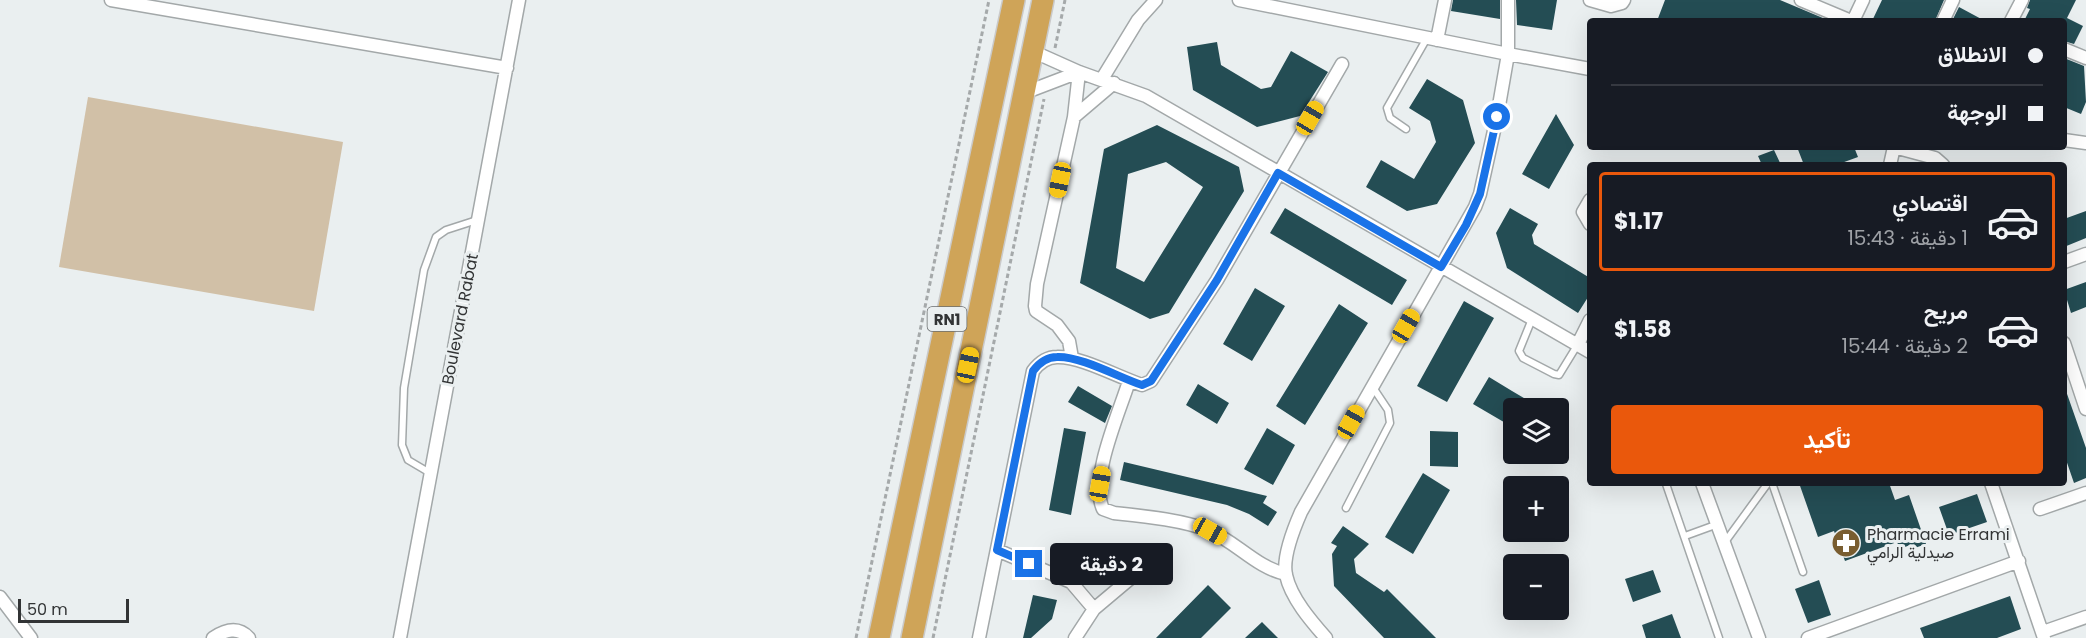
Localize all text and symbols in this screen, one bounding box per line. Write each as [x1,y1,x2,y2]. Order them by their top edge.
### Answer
text: الانطلاق [1938,39,2007,70]
text: الوجهة [1947,97,2007,128]
car [1293,98,1327,138]
route start [1483,103,1510,130]
car [1047,161,1073,199]
text: اقتصادي [1892,188,1968,219]
icon: car [1986,195,2040,249]
text: $1.17 [1614,206,1663,237]
text: 1 دقيقة · 15:43 [1847,224,1968,252]
street label: Boulevard Rabat [436,251,484,386]
text: مريح [1924,296,1968,327]
icon: car [1986,303,2040,357]
car [1389,306,1423,346]
road number: RN1 [928,307,966,331]
text: $1.58 [1614,314,1672,345]
text: 2 دقيقة · 15:44 [1842,332,1968,360]
car [955,346,981,384]
map controls [1503,398,1569,620]
button: layers [1503,398,1569,464]
car [1334,402,1368,442]
button: تأكيد [1611,405,2043,474]
car [1088,465,1112,503]
button: + [1503,476,1569,542]
car [1190,514,1230,548]
place label: Pharmacie Errami صيدلية الرامي [1867,523,2010,566]
pharmacy icon: Pharmacie Errami صيدلية الرامي [1830,527,1862,559]
callout: 2 دقيقة [1050,543,1173,585]
route end [1015,550,1042,577]
text: 2 دقيقة [1080,550,1143,578]
button: − [1503,554,1569,620]
scale bar [18,596,129,624]
text: 50 m [27,598,68,621]

